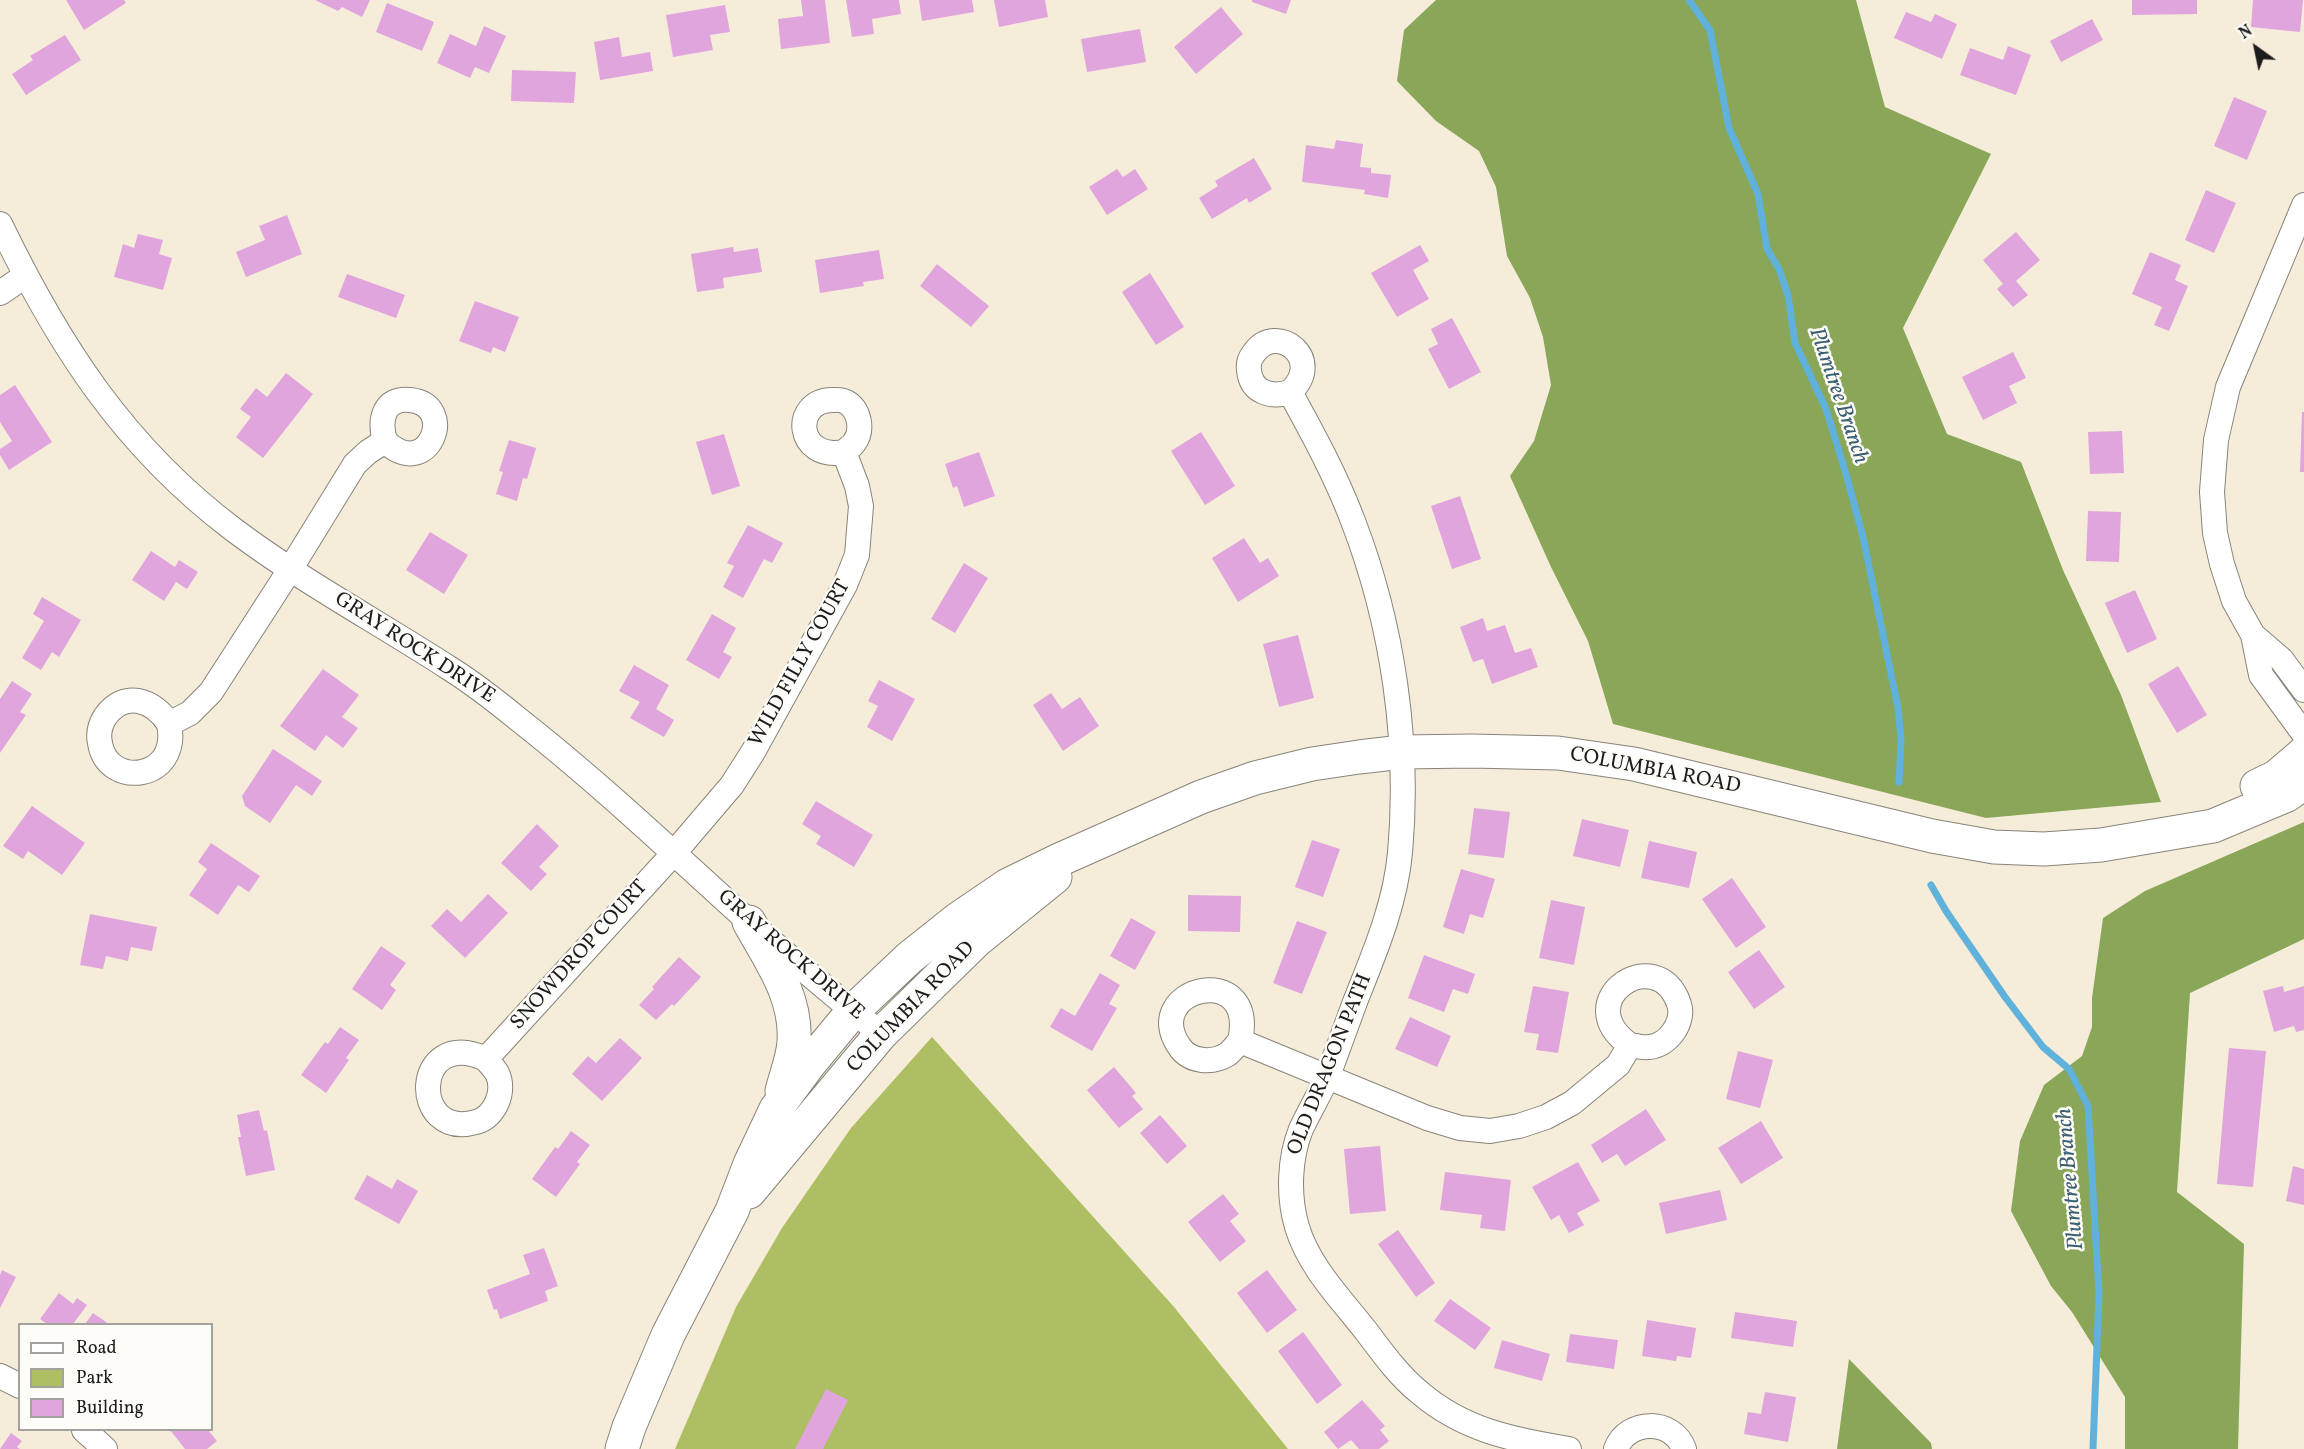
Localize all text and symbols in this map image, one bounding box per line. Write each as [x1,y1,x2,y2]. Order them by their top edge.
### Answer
north arrow [2226,18,2286,78]
text: N [2235,21,2257,45]
water label: Plumtree Branch [1801,325,1873,467]
street label: WILD FILLY COURT [745,576,857,752]
street label: GRAY ROCK DRIVE [329,588,499,710]
street label: COLUMBIA ROAD [1568,743,1742,801]
street label: SNOWDROP COURT [506,876,654,1036]
street label: GRAY ROCK DRIVE [711,885,869,1027]
street label: COLUMBIA ROAD [843,937,981,1079]
street label: OLD DRAGON PATH [1283,971,1379,1159]
water label: Plumtree Branch [2053,1107,2091,1251]
legend [18,1323,213,1431]
text: Road [76,1336,117,1361]
text: Park [76,1366,113,1391]
text: Building [76,1396,144,1421]

